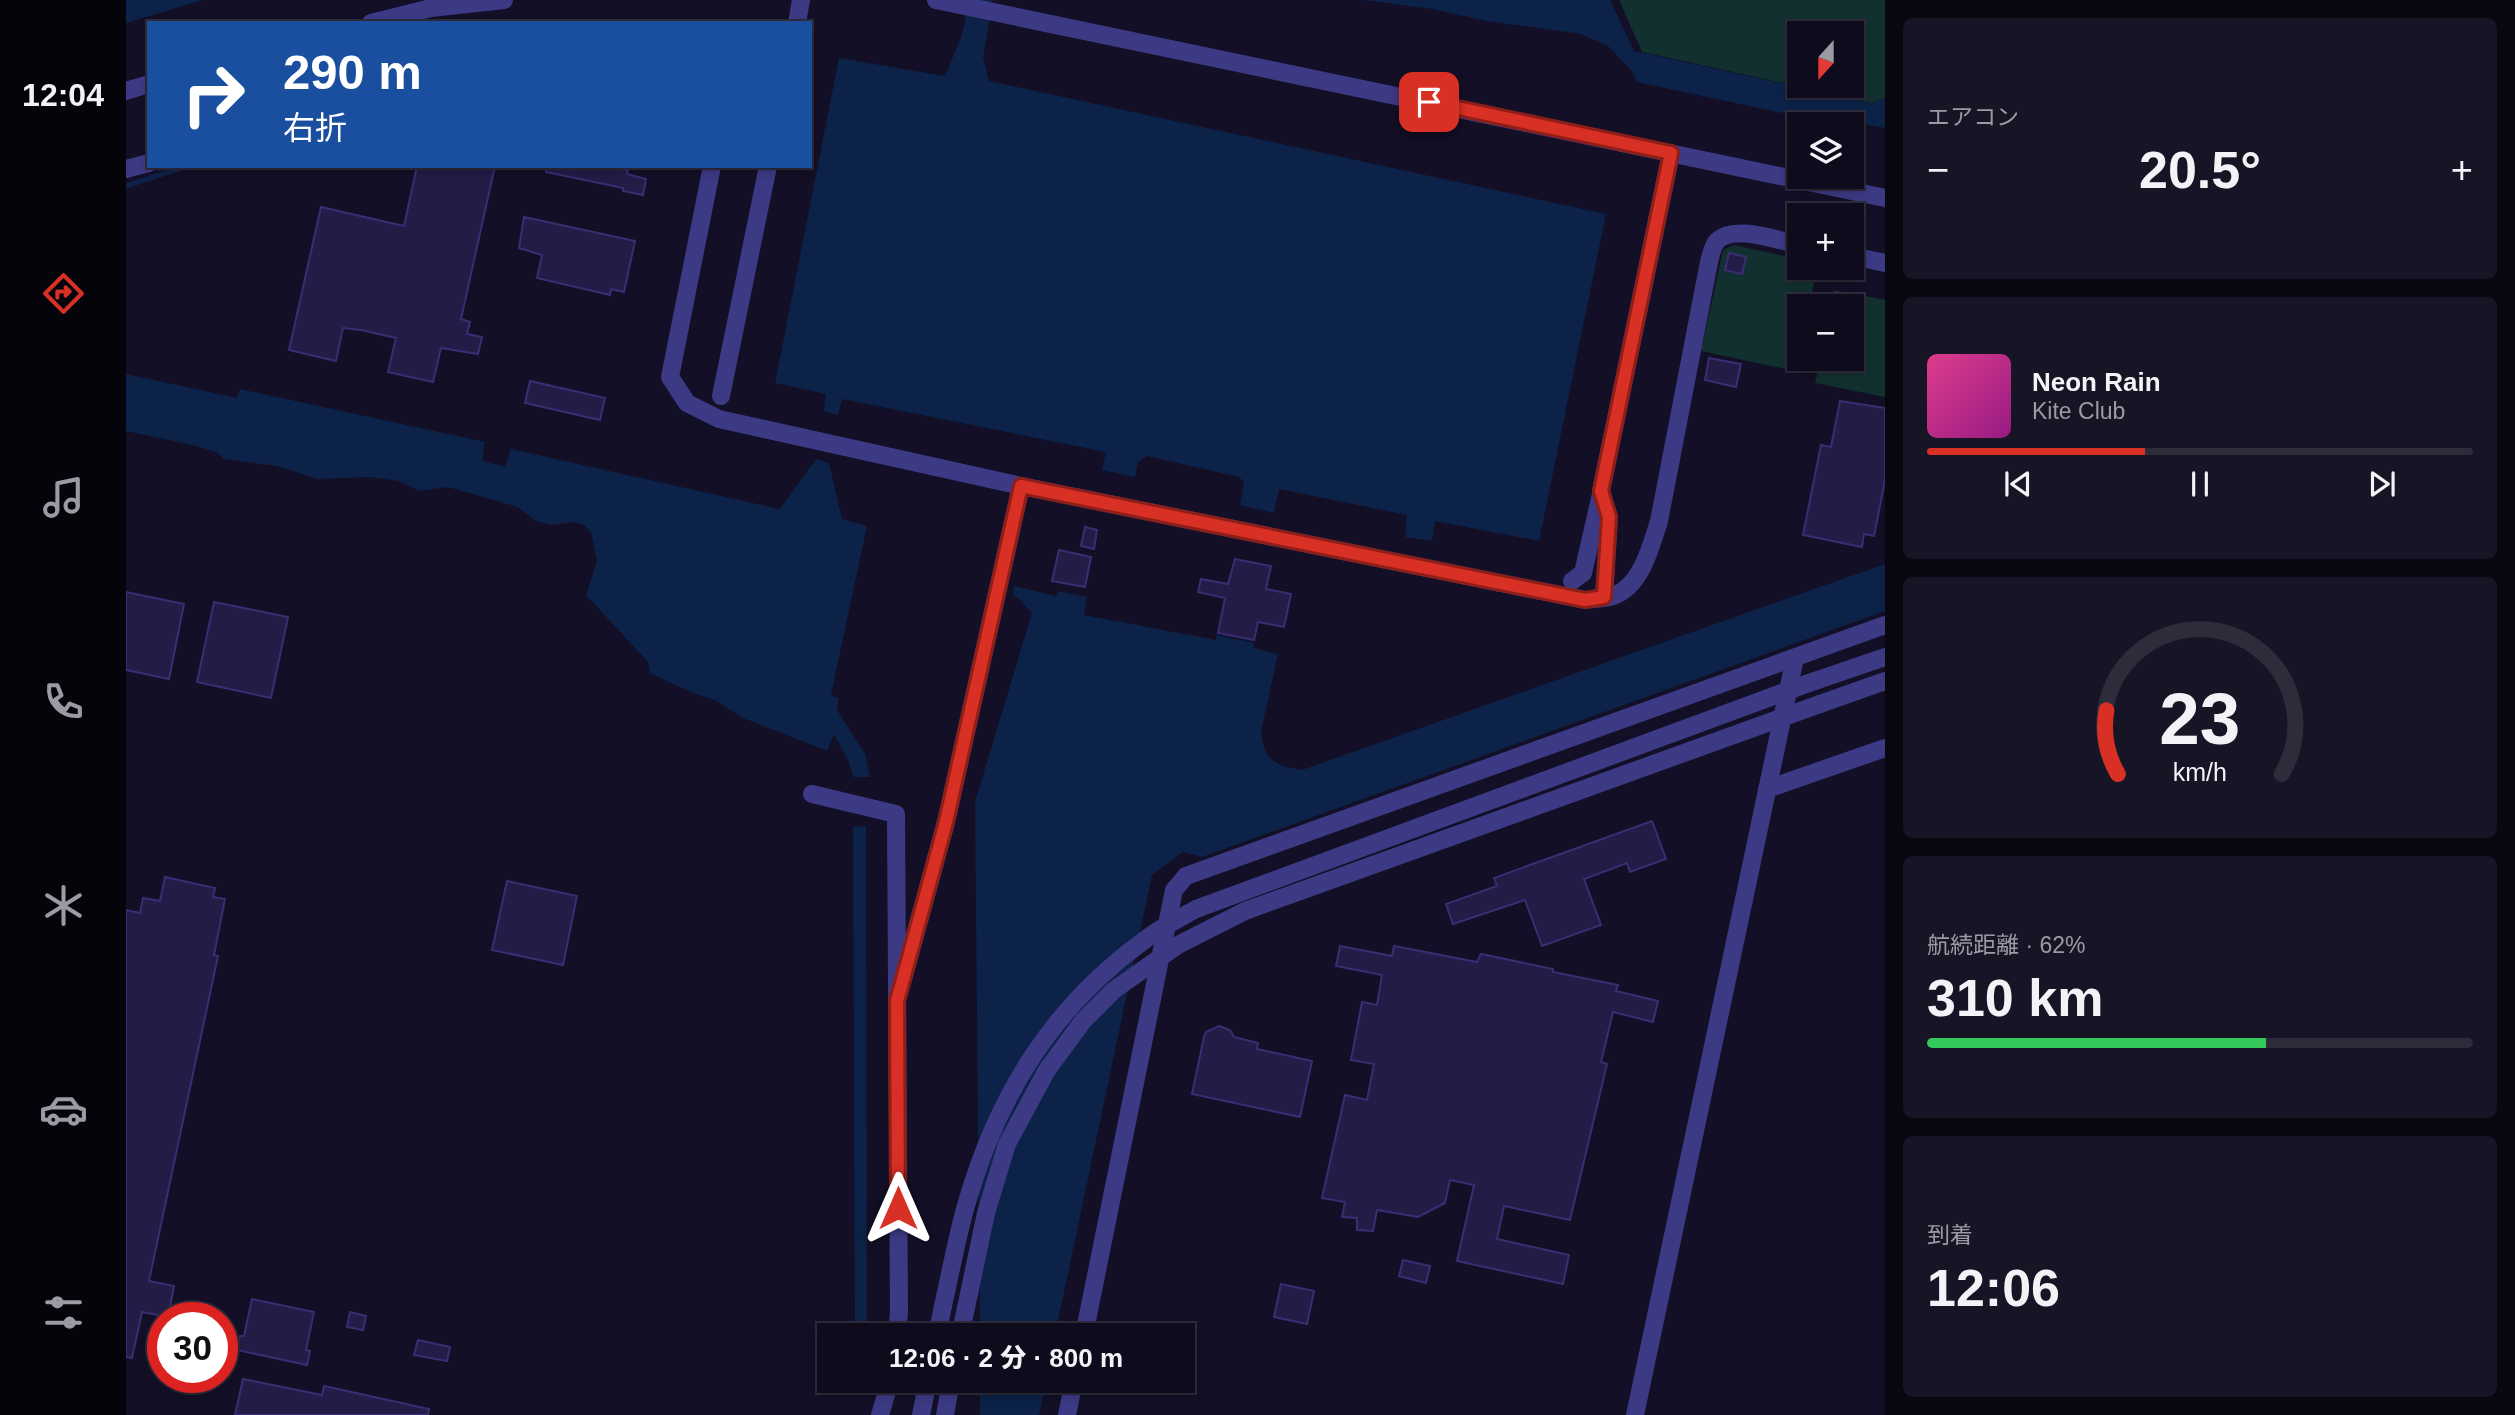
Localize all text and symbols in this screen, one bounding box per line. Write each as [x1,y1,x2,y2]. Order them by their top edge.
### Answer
north arrow [1787,21,1864,98]
map controls [1787,21,1864,371]
text: 290 m [283,45,422,99]
icon: right [168,49,259,140]
pin [1399,72,1459,132]
text: 12:04 [22,77,104,113]
icon: arrive [1410,83,1448,121]
text: エアコン [1927,104,2019,130]
text: 右折 [283,110,347,146]
button: layers [1787,112,1864,189]
text: 20.5° [2139,141,2261,199]
text: − [1927,149,1949,191]
text: + [2451,149,2473,191]
button: + [1787,203,1864,280]
icon: directions [39,269,88,318]
button: − [1787,294,1864,371]
text: Neon Rain [2032,367,2161,397]
text: Kite Club [2032,398,2125,424]
icon: previous [1999,465,2037,503]
icon: pause [2181,465,2219,503]
icon: next [2363,465,2401,503]
icon: music [39,473,88,522]
icon: phone [39,677,88,726]
text: 23 [2160,678,2240,759]
text: km/h [2173,757,2227,785]
icon: climate [39,881,88,930]
text: 航続距離 · 62% [1927,932,2085,958]
text: 310 km [1927,969,2103,1027]
icon: car [39,1085,88,1134]
position arrow [861,1171,935,1245]
text: 到着 [1927,1222,1973,1248]
text: 12:06 [1927,1259,2060,1317]
icon: filters [39,1288,88,1337]
speed limit sign: 30 [147,1302,238,1393]
text: 12:06 · 2 分 · 800 m [889,1343,1123,1373]

